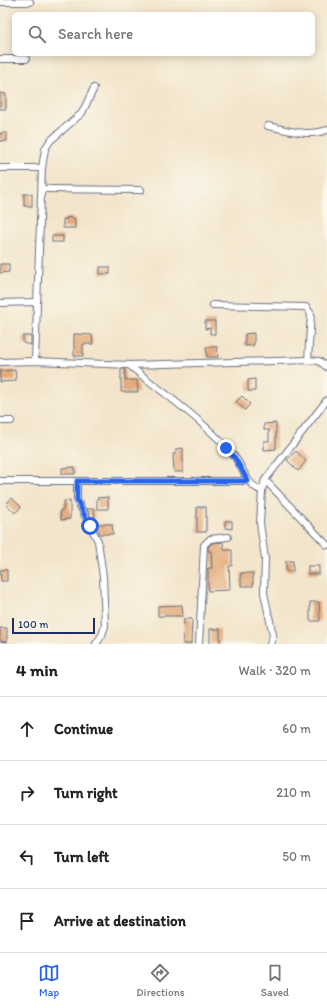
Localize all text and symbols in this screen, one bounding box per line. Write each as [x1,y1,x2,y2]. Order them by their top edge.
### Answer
search box [12,12,315,56]
icon: search [26,23,48,45]
text: Search here [58,25,133,43]
route end [217,439,235,457]
route start [81,517,99,535]
scale bar [12,616,95,635]
text: 100 m [18,618,48,631]
text: 4 min [16,660,58,680]
text: Walk · 320 m [239,663,311,678]
icon: ahead [16,718,38,740]
text: Continue [54,720,113,738]
text: 60 m [282,721,311,736]
icon: right [16,782,38,804]
text: Turn right [54,784,118,802]
text: 210 m [276,785,311,800]
icon: left [16,846,38,868]
text: Turn left [54,848,109,866]
text: 50 m [282,849,311,864]
icon: arrive [16,910,38,932]
text: Arrive at destination [54,912,186,930]
tab: Map [38,962,60,999]
tab: Directions [136,962,185,999]
tab: Saved [261,962,289,999]

